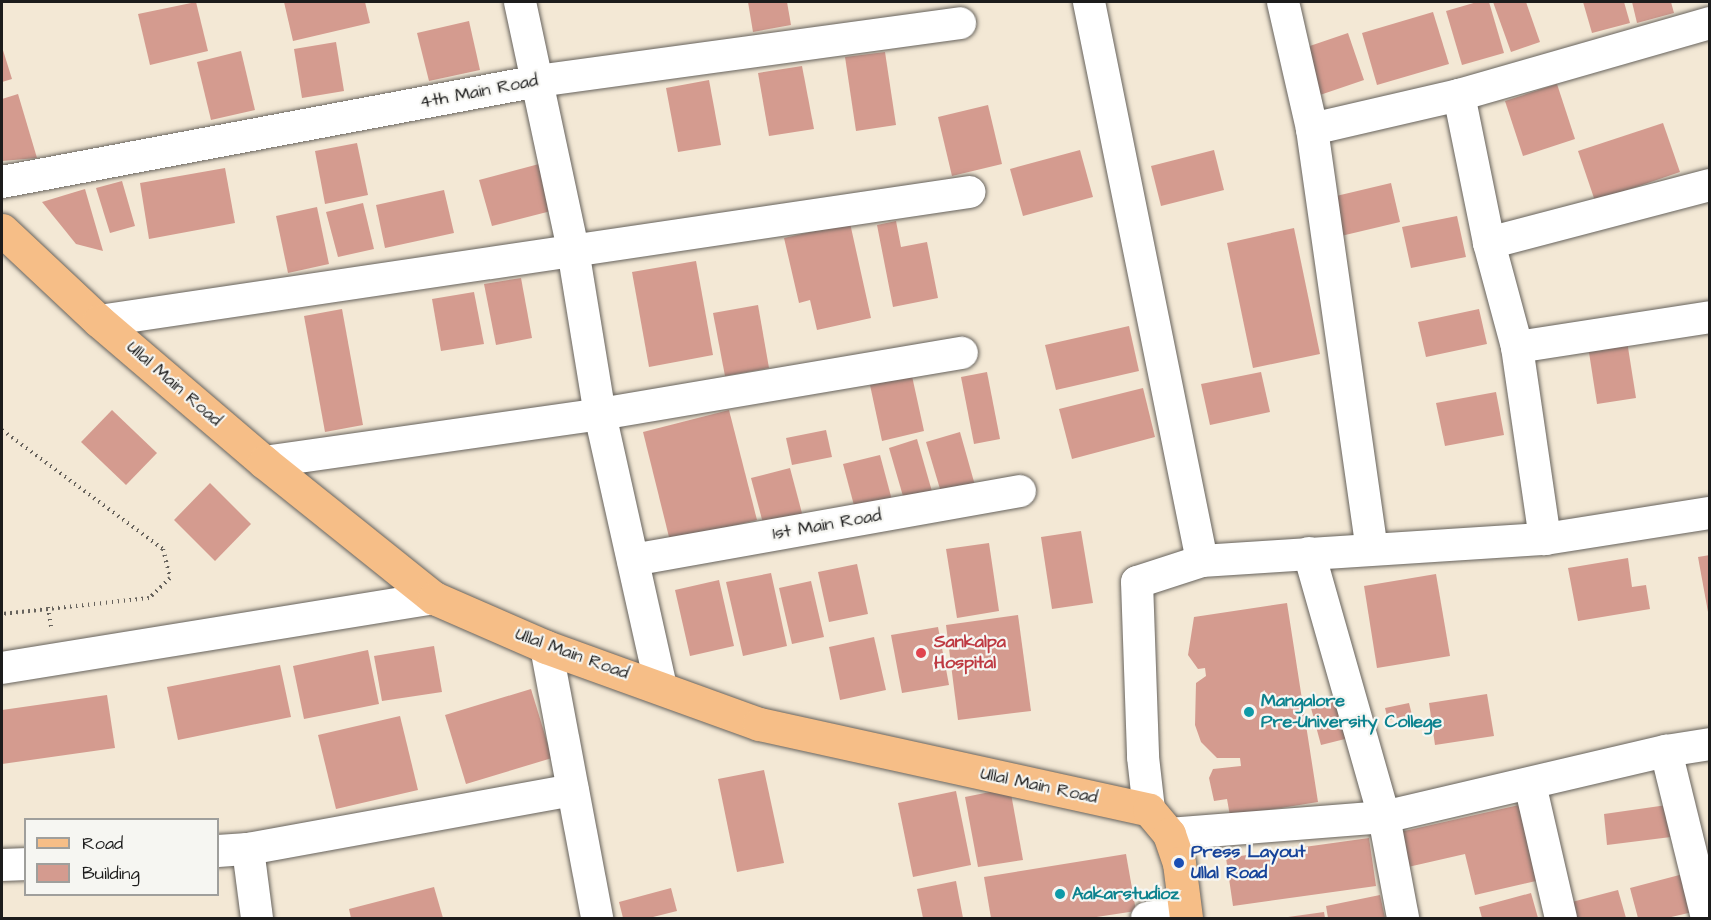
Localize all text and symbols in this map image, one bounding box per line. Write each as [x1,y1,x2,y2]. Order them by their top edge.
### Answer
street label: 4th Main Road [418,70,540,114]
street label: Ullal Main Road [122,337,226,431]
street label: 1st Main Road [771,505,883,545]
street label: Ullal Main Road [512,623,632,685]
place label: Sankalpa Hospital [934,632,1006,674]
marker: Sankalpa Hospital [912,644,930,662]
place label: Mangalore Pre-University College [1261,691,1442,734]
marker: Mangalore Pre-University College [1242,705,1256,719]
street label: Ullal Main Road [978,763,1100,809]
legend [24,818,219,896]
text: Road [82,831,123,856]
place label: Press Layout Ullal Road [1191,842,1305,884]
marker: Press Layout Ullal Road [1172,856,1186,870]
text: Building [82,861,140,886]
place label: Aakarstudioz [1072,883,1179,905]
marker: Aakarstudioz [1053,887,1067,901]

